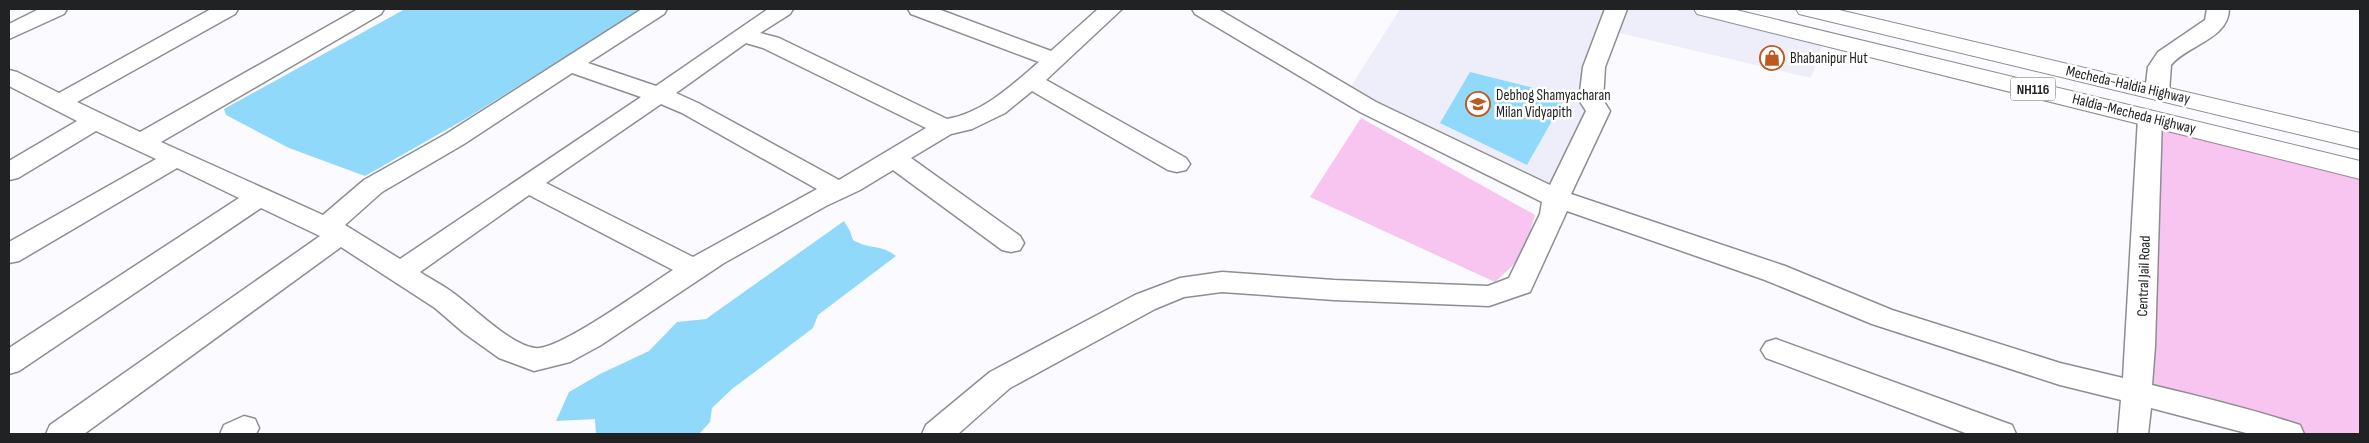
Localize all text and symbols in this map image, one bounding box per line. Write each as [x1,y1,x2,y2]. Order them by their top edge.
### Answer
shop icon: Bhabanipur Hut [1759,45,1785,71]
place label: Bhabanipur Hut [1790,49,1868,68]
street label: Mecheda-Haldia Highway [2064,61,2192,109]
road number: NH116 [2010,78,2056,100]
place label: Debhog Shamyacharan Milan Vidyapith [1496,86,1611,122]
street label: Haldia-Mecheda Highway [2070,89,2198,139]
school or university icon: Debhog Shamyacharan Milan Vidyapith [1465,91,1491,117]
street label: Central Jail Road [2133,235,2155,317]

